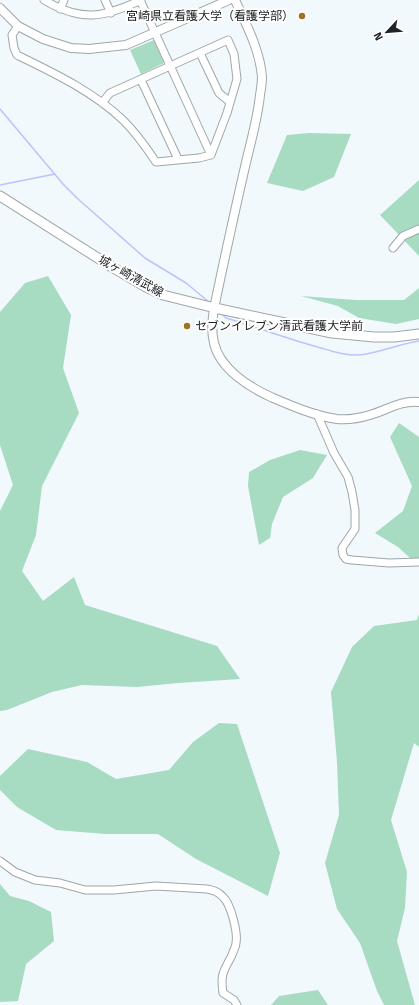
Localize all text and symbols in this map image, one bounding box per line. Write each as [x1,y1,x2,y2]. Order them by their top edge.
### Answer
place label: 宮崎県立看護大学（看護学部） [126,9,294,23]
marker: 宮崎県立看護大学（看護学部） [297,11,307,21]
north arrow [367,12,407,52]
text: N [371,30,386,42]
street label: 城ヶ崎清武線 [96,252,166,300]
place label: セブンイレブン清武看護大学前 [195,319,363,333]
marker: セブンイレブン清武看護大学前 [182,321,192,331]

